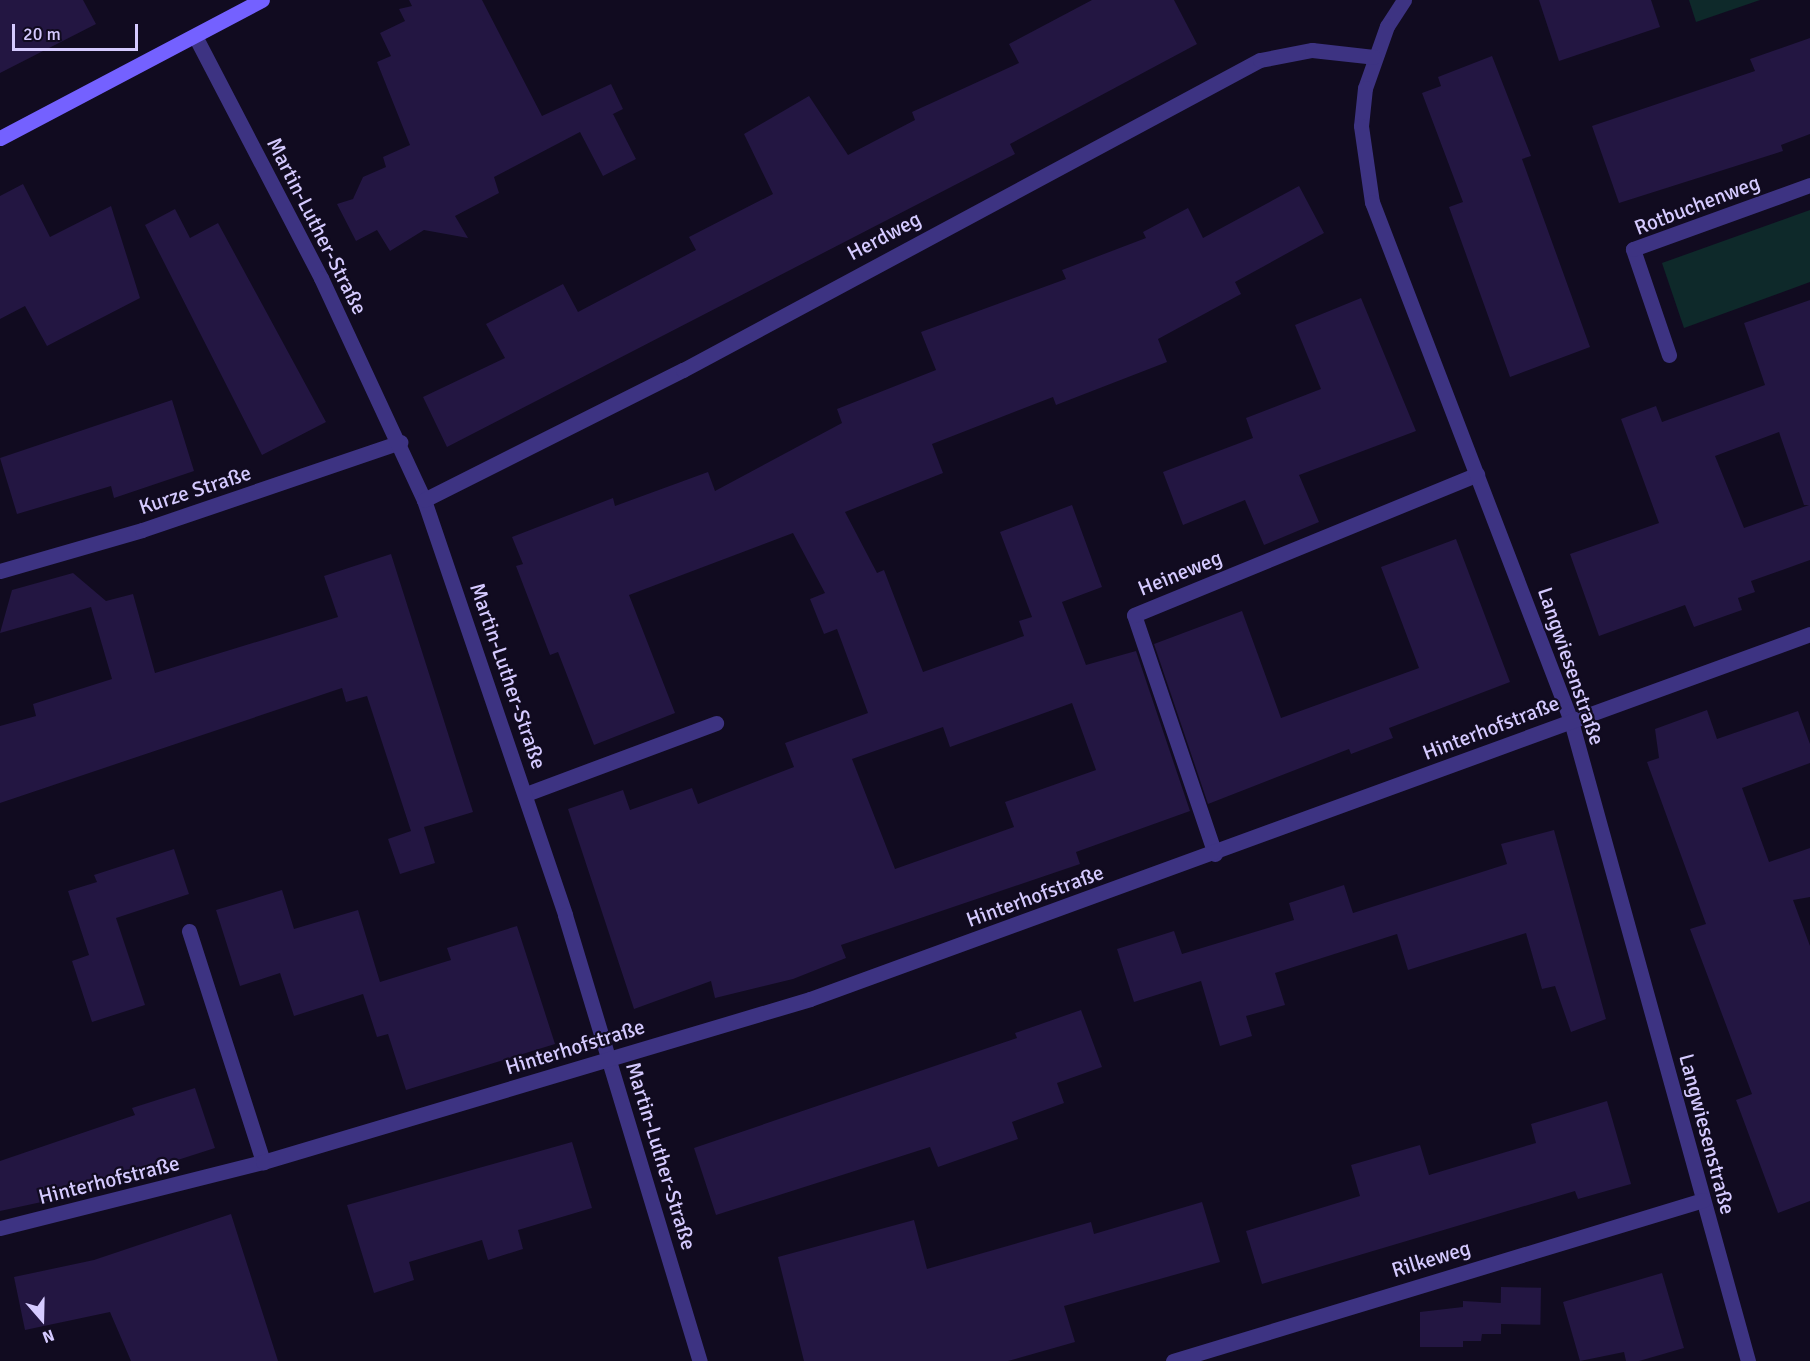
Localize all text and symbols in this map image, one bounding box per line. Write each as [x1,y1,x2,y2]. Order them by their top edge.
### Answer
scale bar [15,12,141,50]
text: 20 m [23,23,61,45]
street label: Martin-Luther-Straße [262,133,372,319]
street label: Rotbuchenweg [1631,170,1763,240]
street label: Herdweg [843,206,925,266]
street label: Kurze Straße [136,460,254,520]
street label: Heineweg [1134,545,1226,601]
street label: Martin-Luther-Straße [464,580,552,772]
street label: Langwiesenstraße [1532,584,1610,748]
street label: Hinterhofstraße [1419,690,1563,766]
street label: Hinterhofstraße [963,859,1107,933]
street label: Hinterhofstraße [502,1014,648,1080]
street label: Langwiesenstraße [1673,1051,1741,1217]
street label: Martin-Luther-Straße [620,1059,702,1253]
street label: Hinterhofstraße [36,1150,182,1210]
street label: Rilkeweg [1388,1235,1474,1283]
north arrow [12,1289,72,1349]
text: N [40,1325,57,1347]

